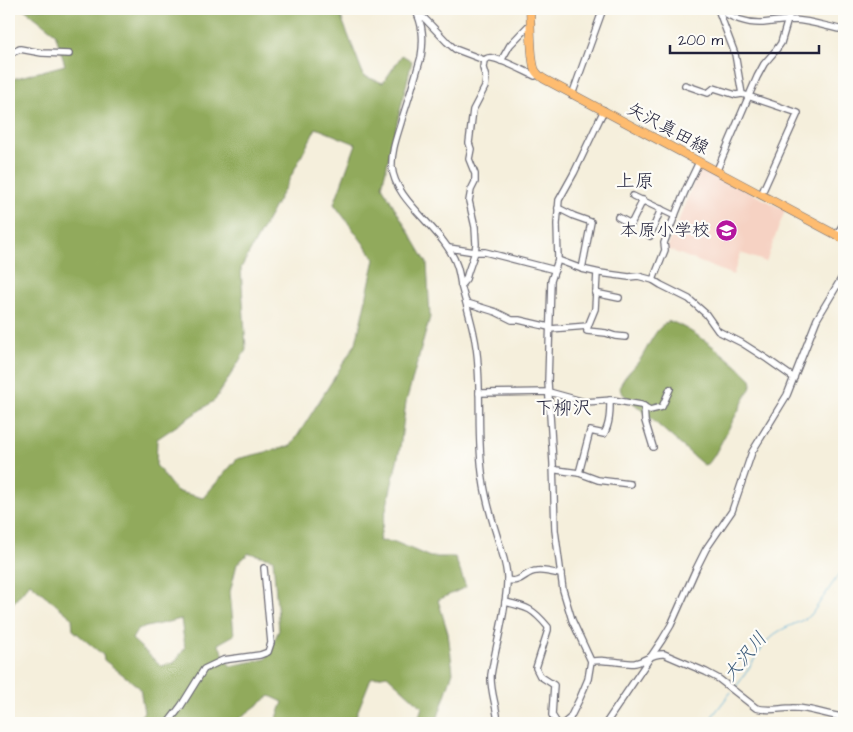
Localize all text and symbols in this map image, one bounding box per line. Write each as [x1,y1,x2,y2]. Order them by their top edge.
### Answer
scale bar [670,22,819,54]
text: 200 m [678,30,724,51]
street label: 矢沢真田線 [622,96,713,161]
district label: 上原 [616,168,654,195]
place label: 本原小学校 [620,218,710,243]
school or university icon: 本原小学校 [714,218,738,242]
district label: 下柳沢 [534,395,592,422]
water label: 大沢川 [717,626,774,688]

